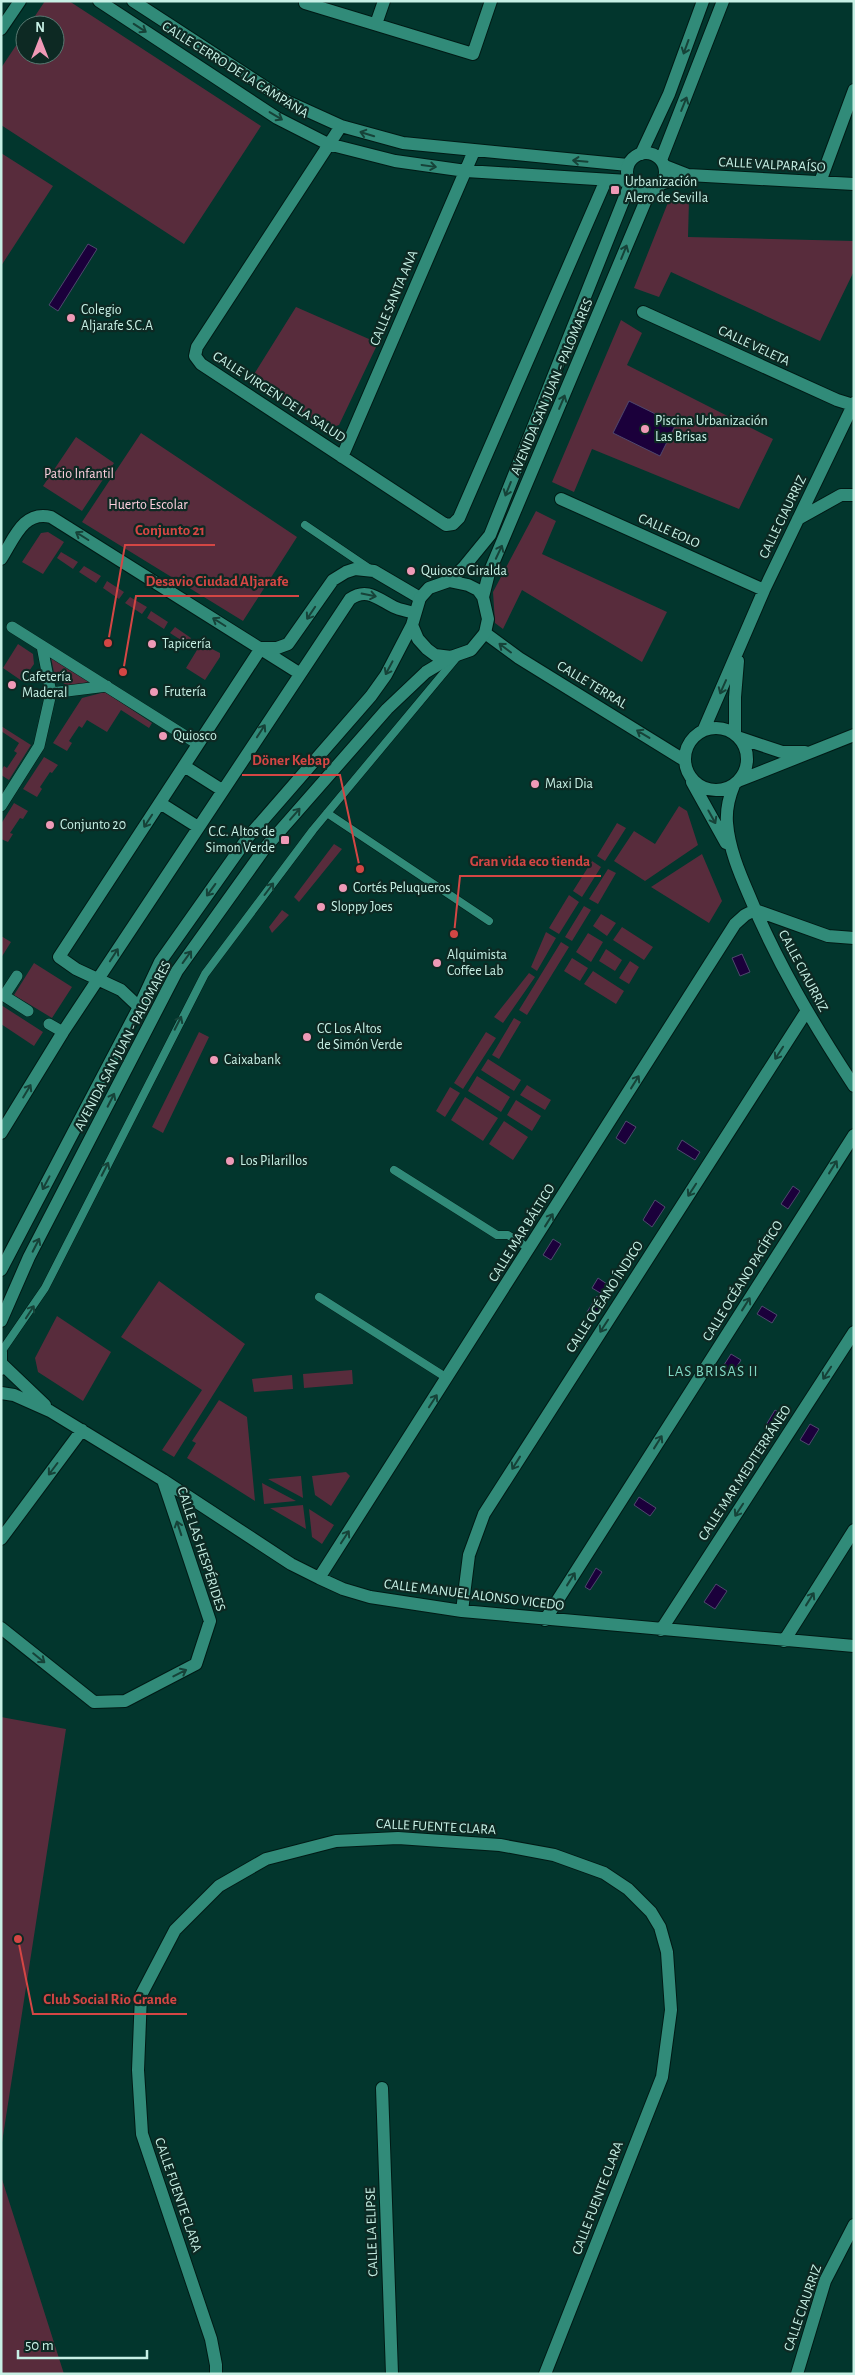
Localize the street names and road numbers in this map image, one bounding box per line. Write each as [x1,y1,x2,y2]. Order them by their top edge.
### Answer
street label: CALLE CERRO DE LA CAMPANA [159,19,311,121]
street label: CALLE VALPARAÍSO [718,152,826,175]
street label: CALLE SANTA ANA [368,248,420,348]
street label: AVENIDA SAN JUAN - PALOMARES [508,297,596,477]
street label: CALLE VELETA [716,323,792,369]
street label: CALLE VIRGEN DE LA SALUD [210,349,348,445]
street label: CALLE CIAURRIZ [757,473,809,561]
street label: CALLE EOLO [636,511,702,551]
street label: CALLE TERRAL [554,659,630,711]
street label: CALLE CIAURRIZ [776,928,830,1014]
street label: AVENIDA SAN JUAN - PALOMARES [72,959,174,1133]
street label: CALLE MAR BÁLTICO [484,1180,558,1284]
street label: CALLE OCÉANO PACÍFICO [698,1217,786,1344]
street label: CALLE OCÉANO ÍNDICO [561,1237,646,1355]
street label: CALLE MAR MEDITERRÁNEO [694,1401,794,1543]
street label: CALLE LAS HESPÉRIDES [174,1484,231,1613]
street label: CALLE MANUEL ALONSO VICEDO [383,1577,565,1613]
street label: CALLE FUENTE CLARA [376,1817,496,1837]
street label: CALLE FUENTE CLARA [152,2136,204,2254]
street label: CALLE FUENTE CLARA [570,2139,626,2257]
street label: CALLE LA ELIPSE [363,2187,381,2277]
street label: CALLE CIAURRIZ [782,2263,824,2353]

